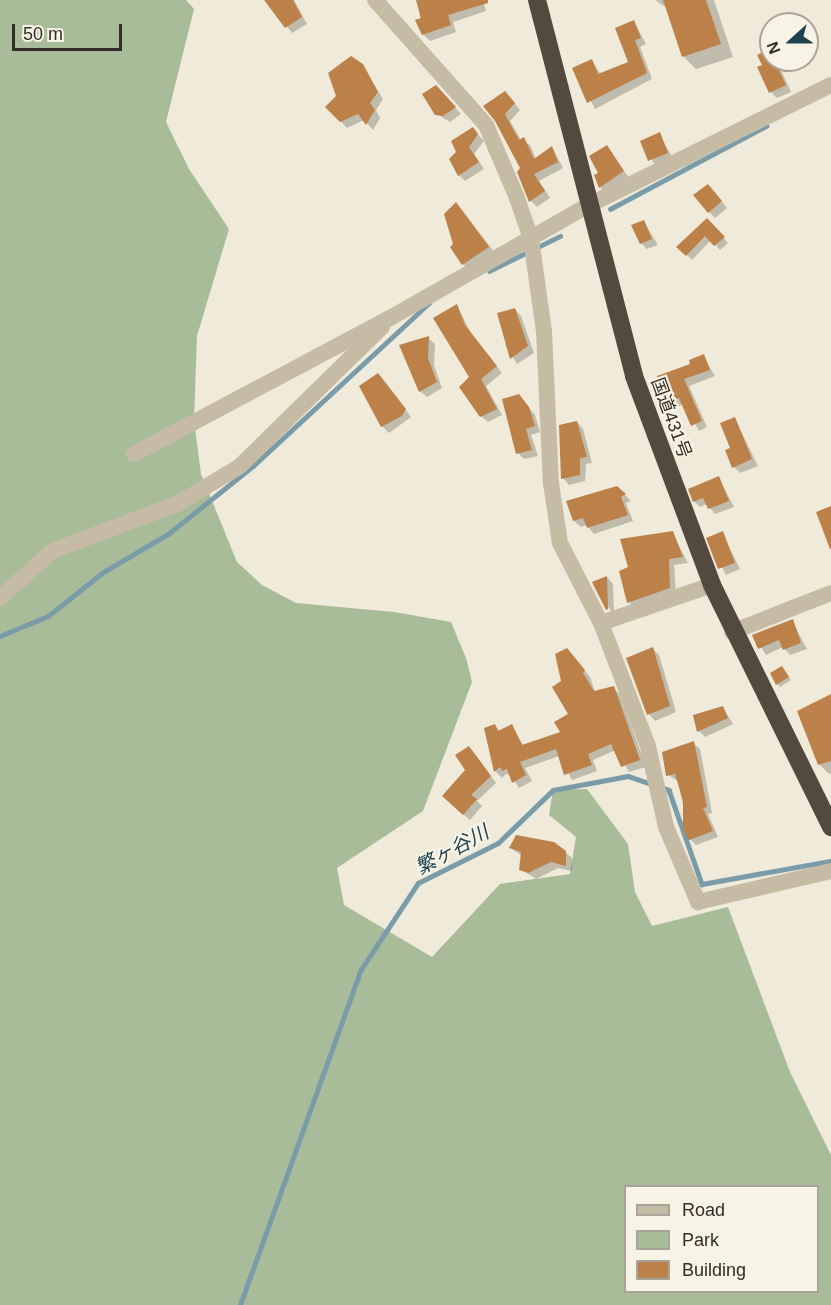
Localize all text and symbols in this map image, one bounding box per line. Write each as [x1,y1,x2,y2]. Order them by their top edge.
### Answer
scale bar [15,12,124,50]
north arrow [759,12,819,72]
text: 50 m [23,24,63,44]
text: N [764,39,784,56]
street label: 国道431号 [646,375,696,461]
water label: 繁ヶ谷川 [411,820,493,880]
legend [624,1185,819,1293]
text: Road [682,1200,725,1220]
text: Park [682,1230,719,1250]
text: Building [682,1260,746,1280]

